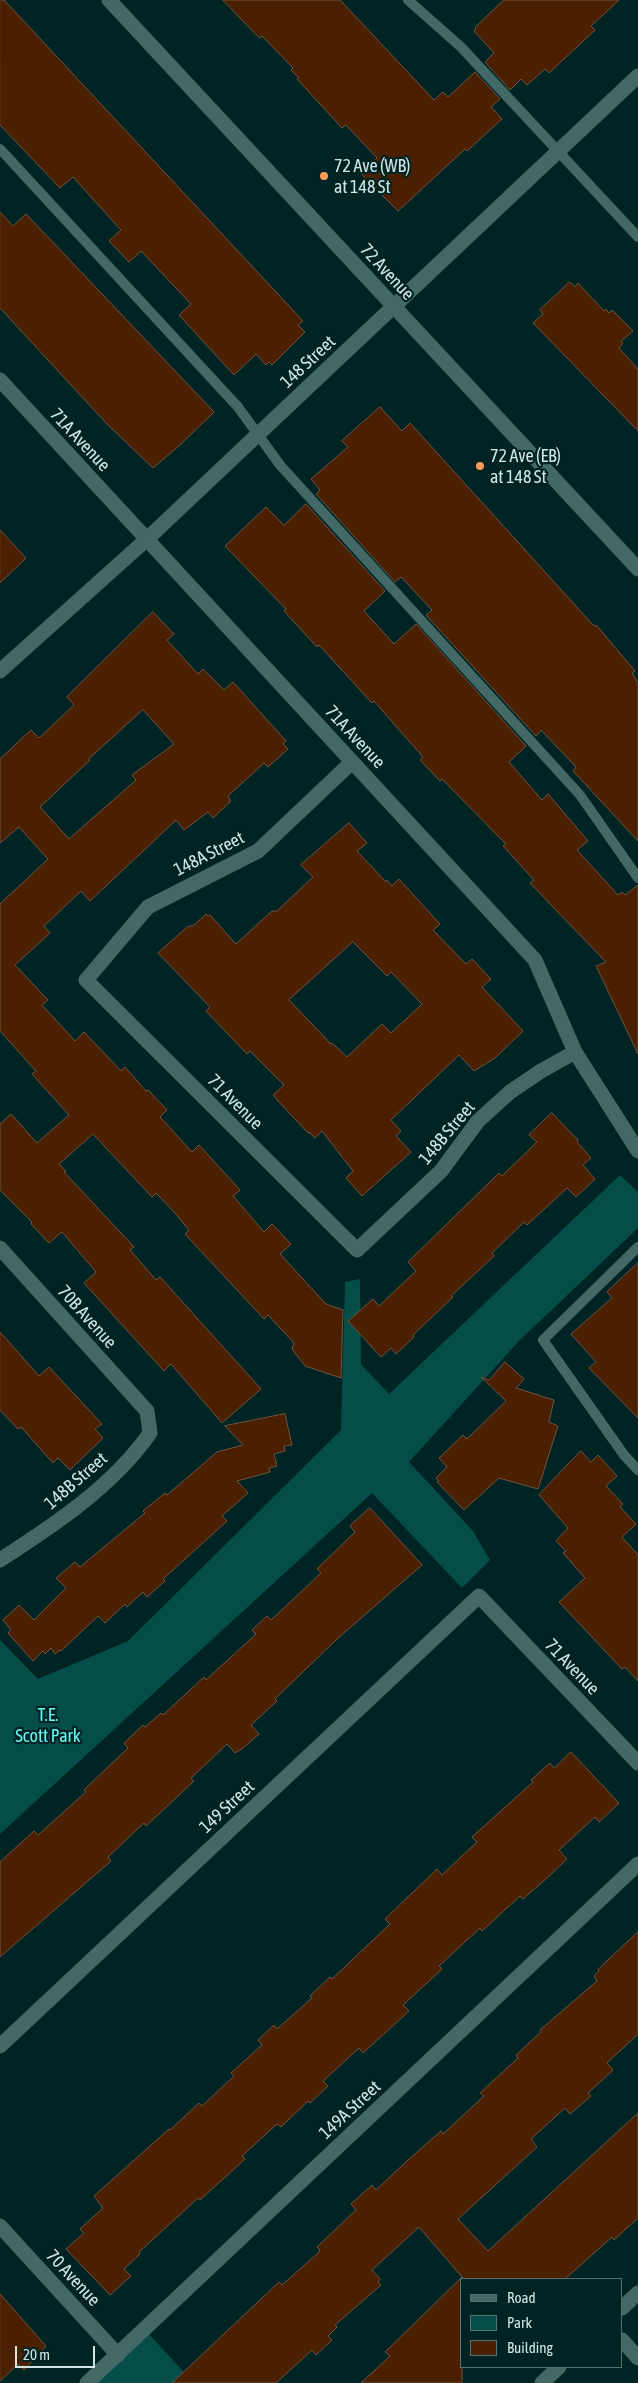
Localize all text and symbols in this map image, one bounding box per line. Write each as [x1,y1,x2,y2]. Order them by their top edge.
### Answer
place label: 72 Ave (WB) at 148 St [334,155,410,198]
marker: 72 Ave (WB) at 148 St [318,170,330,182]
street label: 72 Avenue [356,239,418,305]
street label: 148 Street [276,331,340,393]
street label: 71A Avenue [45,404,115,476]
place label: 72 Ave (EB) at 148 St [490,445,561,488]
marker: 72 Ave (EB) at 148 St [474,460,486,472]
street label: 71A Avenue [320,701,390,773]
street label: 148A Street [170,827,248,881]
street label: 71 Avenue [203,1070,267,1134]
street label: 148B Street [414,1097,480,1169]
street label: 70B Avenue [53,1281,121,1353]
street label: 148B Street [40,1448,112,1514]
street label: 71 Avenue [540,1635,604,1699]
park label: T.E. Scott Park [15,1704,81,1746]
street label: 149 Street [195,1776,259,1838]
street label: 149A Street [315,2076,385,2144]
street label: 70 Avenue [42,2245,104,2311]
legend [460,2278,623,2368]
text: Road [507,2289,536,2306]
text: Park [507,2314,532,2331]
scale bar [18,2336,98,2368]
text: Building [507,2339,553,2356]
text: 20 m [23,2346,50,2363]

